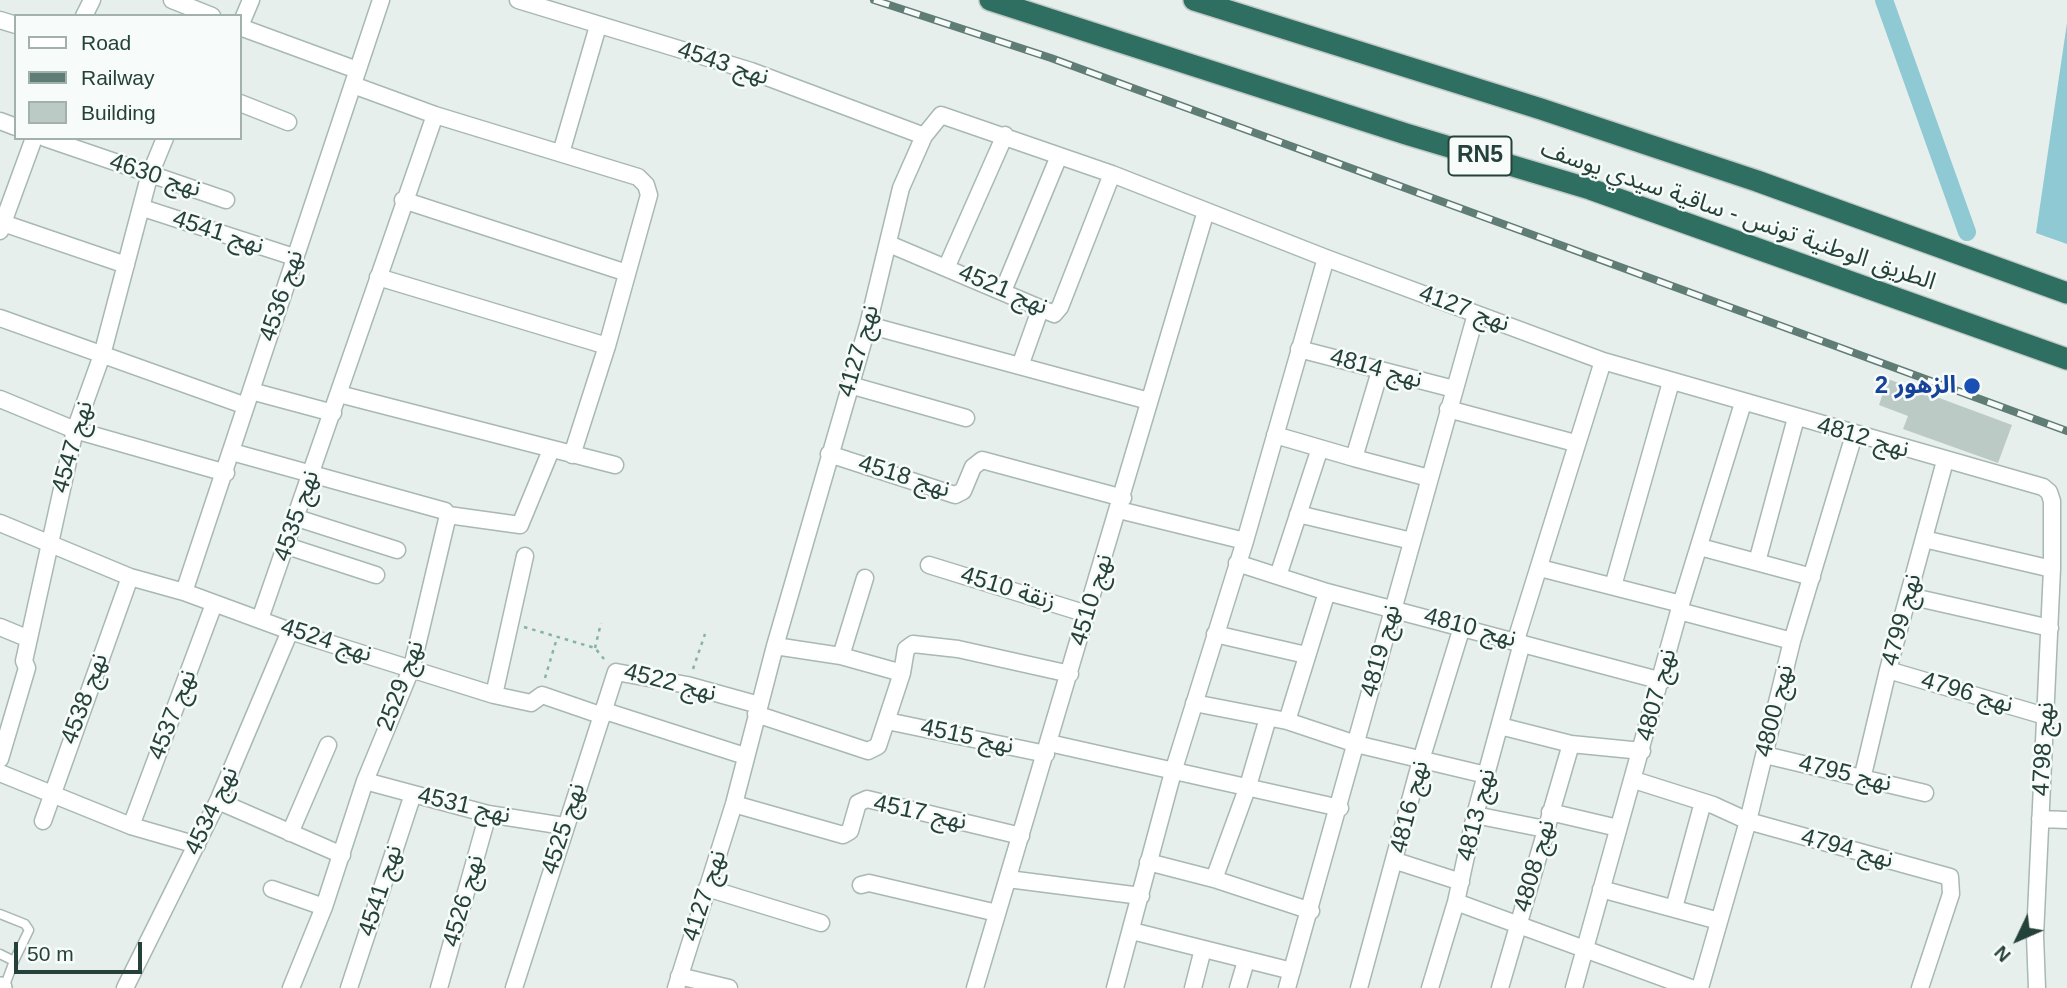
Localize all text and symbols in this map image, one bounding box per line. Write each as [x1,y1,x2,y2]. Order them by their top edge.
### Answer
legend [14,14,242,140]
text: Road [81,31,131,54]
street label: نهج 4543 [674,36,772,92]
text: Railway [81,66,155,89]
text: Building [81,101,156,124]
street label: الطريق الوطنية تونس - ساقية سيدي يوسف [1537,135,1939,297]
road number: RN5 [1448,136,1512,176]
street label: نهج 4630 [106,148,204,204]
street label: نهج 4541 [169,205,267,261]
street label: نهج 4536 [254,247,310,345]
street label: نهج 4521 [954,258,1052,322]
street label: نهج 4127 [1415,279,1513,339]
street label: نهج 4127 [832,302,886,400]
street label: نهج 4814 [1327,343,1425,395]
place label: الزهور 2 [1875,372,1956,400]
marker: الزهور 2 [1962,376,1982,396]
street label: نهج 4547 [46,398,100,496]
street label: نهج 4812 [1814,411,1912,465]
street label: نهج 4518 [855,449,953,505]
street label: نهج 4535 [268,467,326,565]
street label: نهج 4510 [1064,551,1120,649]
street label: زنقة 4510 [957,561,1059,617]
street label: نهج 4799 [1876,571,1928,669]
street label: نهج 4819 [1355,602,1407,700]
street label: نهج 4810 [1421,602,1519,654]
street label: نهج 4524 [277,613,375,669]
street label: نهج 2529 [371,637,431,735]
street label: نهج 4807 [1631,646,1683,744]
street label: نهج 4538 [55,650,115,748]
street label: نهج 4522 [621,658,719,708]
street label: نهج 4800 [1750,662,1800,760]
street label: نهج 4537 [143,666,203,764]
street label: نهج 4796 [1918,666,2016,720]
street label: نهج 4798 [2027,701,2061,797]
street label: نهج 4515 [918,713,1016,761]
street label: نهج 4795 [1796,749,1894,799]
street label: نهج 4816 [1385,758,1435,856]
street label: نهج 4534 [179,762,245,860]
street label: نهج 4813 [1452,766,1502,864]
street label: نهج 4525 [536,780,592,878]
street label: نهج 4531 [415,781,513,831]
street label: نهج 4517 [871,789,969,837]
street label: نهج 4808 [1508,817,1562,915]
street label: نهج 4794 [1798,823,1896,875]
street label: نهج 4541 [353,842,409,940]
street label: نهج 4127 [677,847,733,945]
street label: نهج 4526 [437,852,491,950]
north arrow [1983,904,2053,974]
scale bar [18,928,145,972]
text: 50 m [27,942,74,965]
text: N [1990,942,2015,966]

